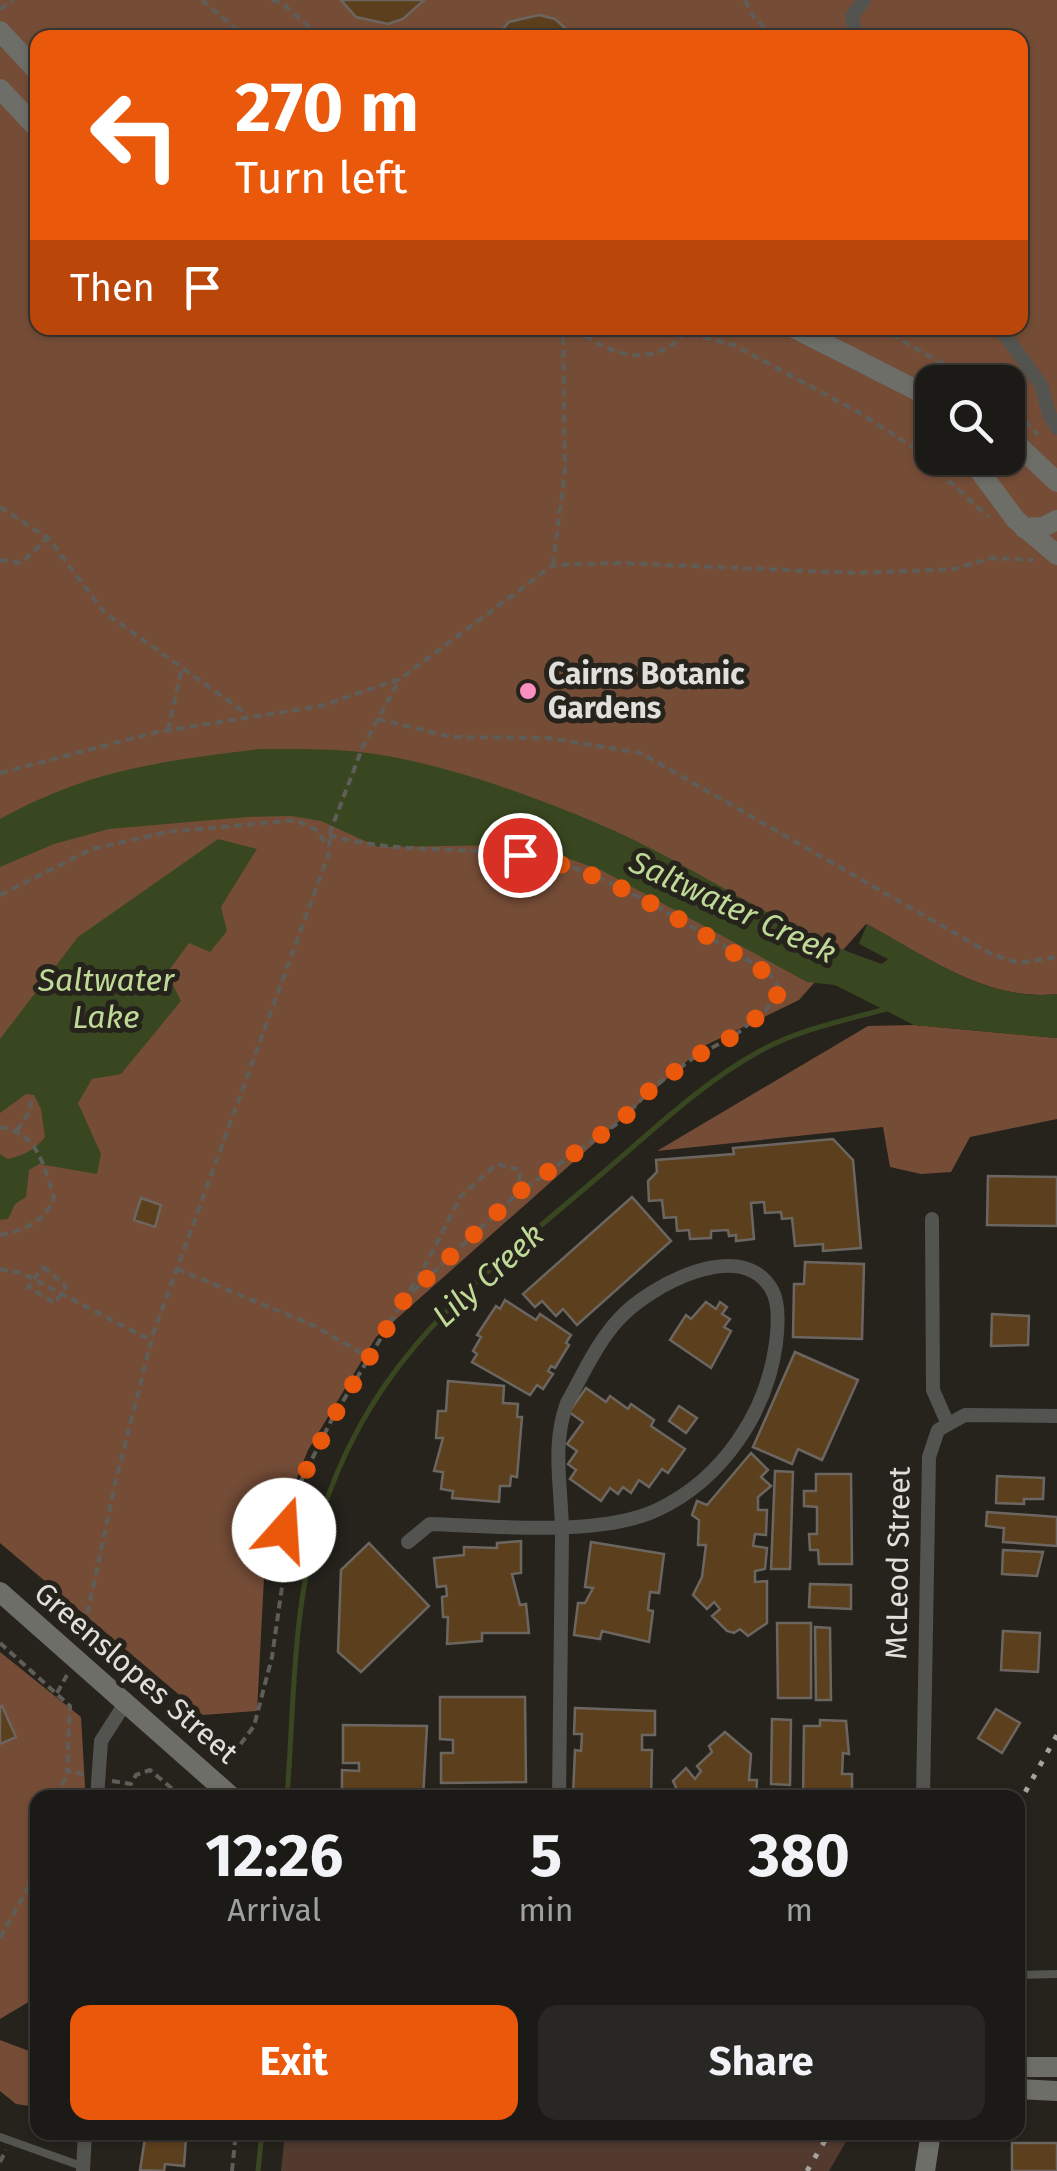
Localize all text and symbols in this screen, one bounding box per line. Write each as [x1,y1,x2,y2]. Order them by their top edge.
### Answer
text: 270 m [235,66,419,150]
icon: left [70,70,200,200]
text: Turn left [235,151,407,205]
icon: arrive [175,260,230,315]
text: Then [70,265,155,311]
map controls [915,365,1025,475]
button: search [915,365,1025,475]
place label: Cairns Botanic Gardens [548,656,745,726]
marker: Cairns Botanic Gardens [517,680,539,702]
pin [478,813,563,898]
icon: arrive [493,828,548,883]
water label: Saltwater Creek [623,842,842,971]
water label: Saltwater Lake [37,961,176,1036]
water label: Lily Creek [425,1215,551,1335]
street label: McLeod Street [878,1466,918,1660]
position arrow [232,1478,336,1582]
street label: Greenslopes Street [27,1575,245,1771]
text: 12:26 [205,1820,343,1892]
text: 5 [530,1820,562,1892]
text: 380 [749,1820,850,1892]
text: Arrival [227,1891,321,1929]
text: min [518,1891,574,1929]
text: m [786,1891,813,1929]
button: Exit [70,2005,518,2120]
button: Share [538,2005,985,2120]

